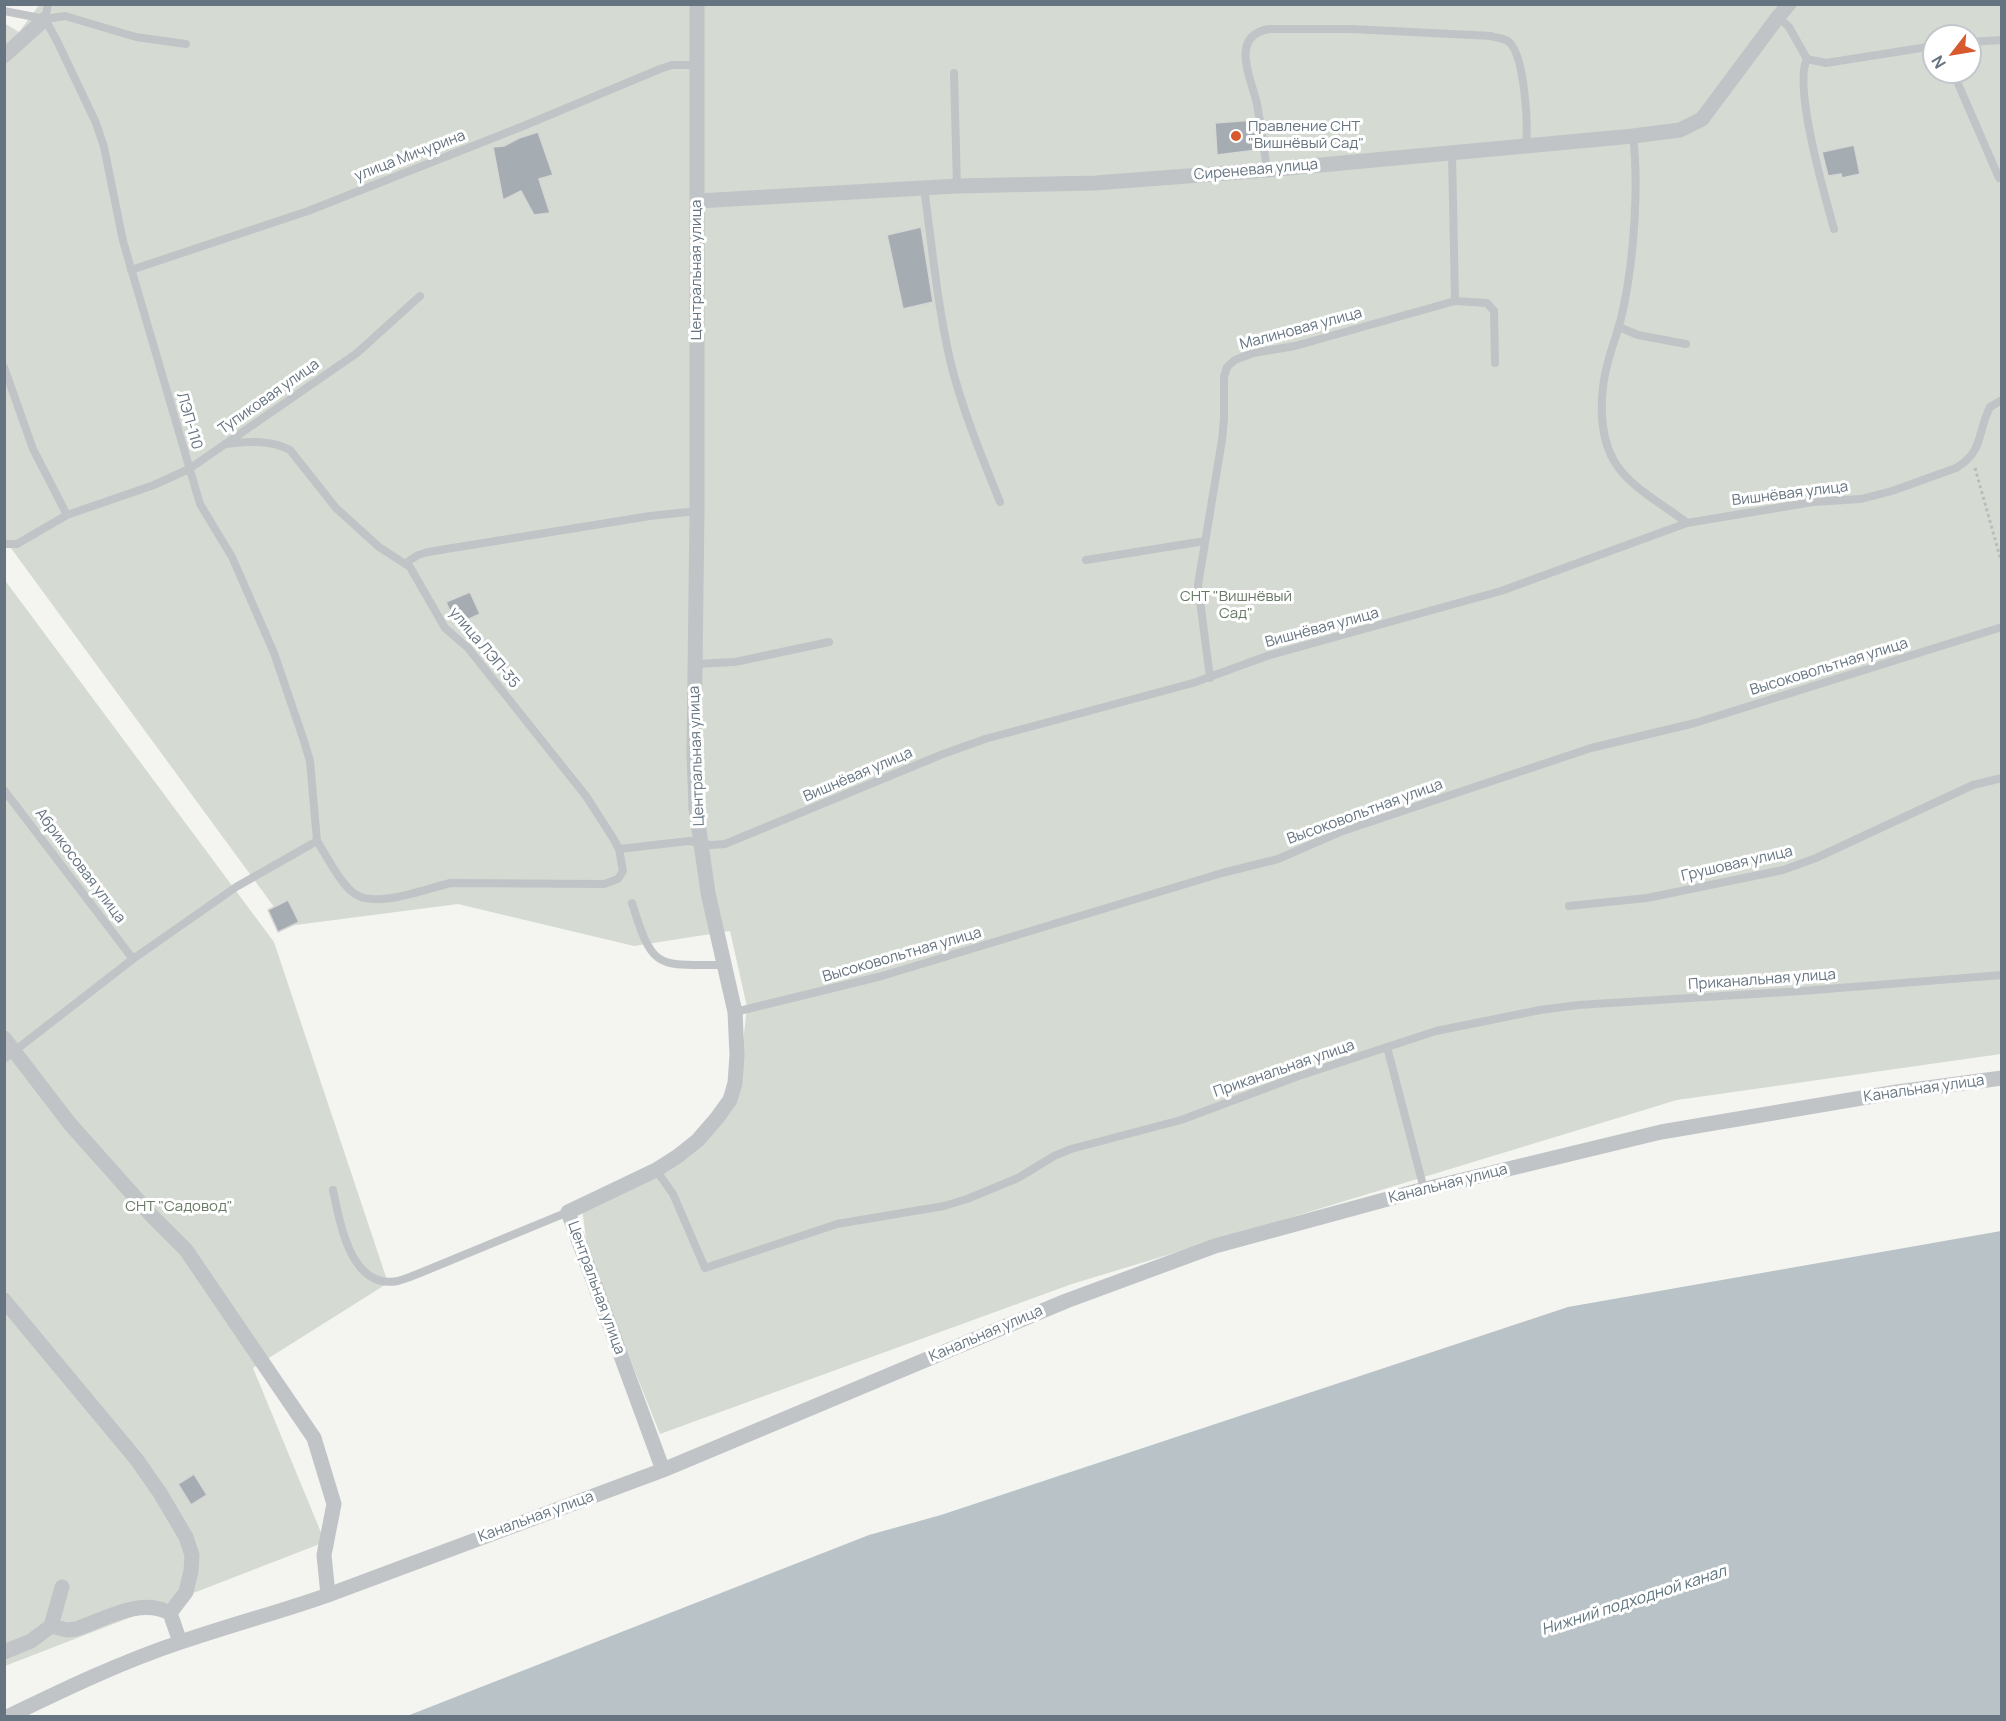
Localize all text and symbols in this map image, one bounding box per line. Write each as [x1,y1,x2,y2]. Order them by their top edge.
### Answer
north arrow [1922,24,1982,84]
text: N [1926,52,1951,73]
place label: Правление СНТ "Вишнёвый Сад" [1248,118,1364,153]
street label: улица Мичурина [352,127,468,185]
marker: Правление СНТ "Вишнёвый Сад" [1229,129,1243,143]
street label: Сиреневая улица [1193,156,1319,184]
street label: Центральная улица [688,200,706,340]
street label: Малиновая улица [1238,304,1364,354]
street label: Тупиковая улица [215,355,323,439]
street label: ЛЭП-110 [172,390,206,452]
street label: Вишнёвая улица [1731,478,1849,510]
park label: СНТ "Вишнёвый Сад" [1180,588,1292,623]
street label: улица ЛЭП-35 [445,604,523,692]
street label: Вишнёвая улица [1263,604,1381,652]
street label: Высоковольтная улица [1748,634,1910,700]
street label: Центральная улица [686,685,708,827]
street label: Вишнёвая улица [801,744,915,806]
street label: Высоковольтная улица [1285,775,1445,849]
street label: Абрикосовая улица [31,805,129,927]
street label: Грушовая улица [1679,842,1795,886]
street label: Высоковольтная улица [821,924,983,986]
street label: Приканальная улица [1688,966,1836,994]
street label: Приканальная улица [1211,1036,1357,1102]
street label: Канальная улица [1862,1072,1986,1106]
street label: Канальная улица [1387,1161,1509,1207]
park label: СНТ "Садовод" [125,1198,233,1216]
street label: Центральная улица [564,1219,628,1357]
street label: Канальная улица [926,1302,1046,1366]
street label: Канальная улица [476,1488,596,1546]
water label: Нижний подходной канал [1539,1562,1729,1640]

